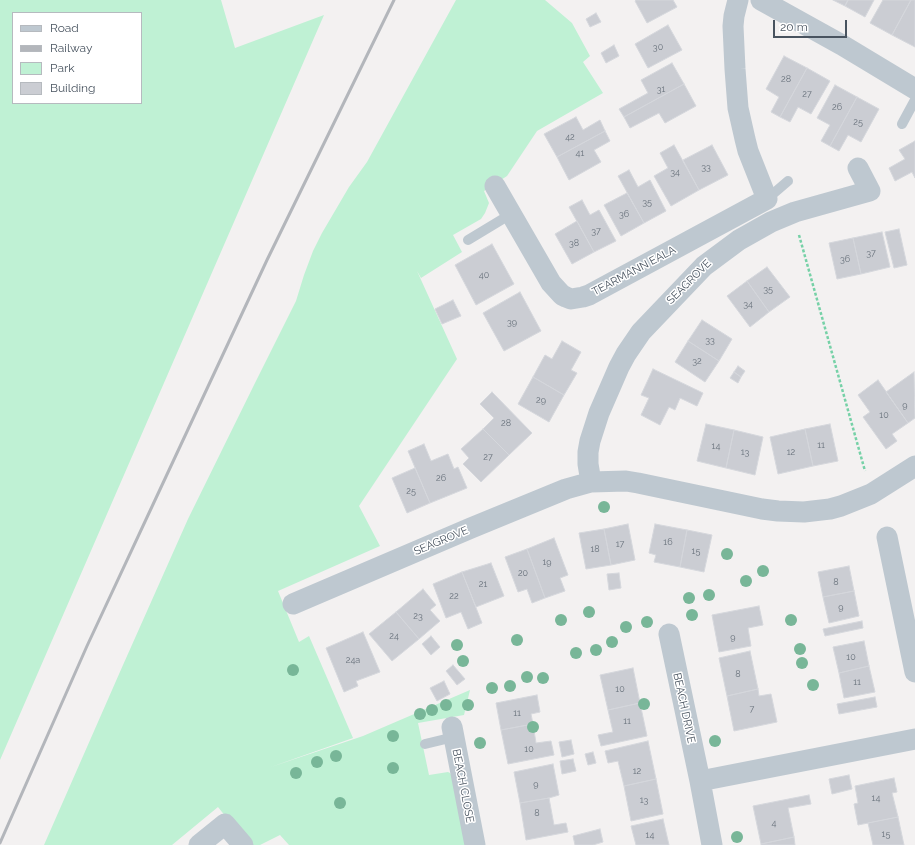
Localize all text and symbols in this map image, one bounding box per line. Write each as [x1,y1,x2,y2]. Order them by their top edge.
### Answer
legend [12,12,142,104]
scale bar [775,12,849,38]
text: 20 m [780,20,808,34]
text: Road [50,21,79,35]
text: Railway [50,41,92,55]
house number: 30 [653,42,663,52]
text: Park [50,61,75,75]
house number: 28 [781,74,791,84]
text: Building [50,81,96,95]
house number: 31 [657,84,665,94]
house number: 27 [802,89,812,99]
house number: 26 [832,102,842,112]
house number: 25 [853,117,863,127]
house number: 42 [565,132,575,142]
house number: 41 [576,148,584,158]
house number: 33 [701,162,711,172]
house number: 34 [670,167,680,177]
house number: 35 [642,197,652,207]
house number: 36 [619,209,629,219]
house number: 37 [591,226,601,236]
house number: 38 [569,238,579,248]
street label: TEARMANN EALA [590,243,678,299]
house number: 37 [866,248,876,258]
house number: 36 [840,254,850,264]
street label: SEAGROVE [664,257,714,307]
house number: 40 [479,270,489,280]
house number: 35 [763,284,773,294]
house number: 34 [743,299,753,309]
house number: 39 [507,317,517,327]
house number: 33 [705,335,715,345]
house number: 32 [692,356,702,366]
house number: 29 [536,395,546,405]
house number: 9 [902,400,908,410]
house number: 10 [879,410,889,420]
house number: 28 [501,418,511,428]
house number: 11 [817,440,825,450]
house number: 14 [712,441,720,451]
house number: 13 [741,447,749,457]
house number: 12 [787,447,795,457]
house number: 27 [483,452,493,462]
house number: 26 [436,473,446,483]
house number: 25 [406,486,416,496]
street label: SEAGROVE [412,524,470,558]
house number: 16 [663,537,673,547]
house number: 17 [616,539,624,549]
house number: 18 [590,544,600,554]
house number: 15 [692,546,700,556]
house number: 19 [542,557,552,567]
house number: 20 [518,568,528,578]
house number: 8 [833,577,839,587]
house number: 21 [479,579,487,589]
house number: 22 [449,591,459,601]
house number: 9 [838,602,844,612]
house number: 23 [413,611,423,621]
house number: 24 [389,631,399,641]
house number: 9 [730,632,736,642]
house number: 10 [846,652,856,662]
house number: 24a [346,655,360,665]
house number: 8 [735,669,741,679]
street label: BEACH DRIVE [670,672,698,744]
house number: 11 [853,677,861,687]
house number: 10 [615,684,625,694]
house number: 7 [750,704,754,714]
house number: 11 [513,708,521,718]
house number: 11 [623,716,631,726]
house number: 10 [524,744,534,754]
street label: BEACH CLOSE [449,748,477,824]
house number: 12 [633,766,641,776]
house number: 9 [533,779,539,789]
house number: 14 [872,793,880,803]
house number: 13 [640,795,648,805]
house number: 8 [534,808,540,818]
house number: 4 [772,818,776,828]
house number: 15 [882,829,890,839]
house number: 14 [646,830,654,840]

